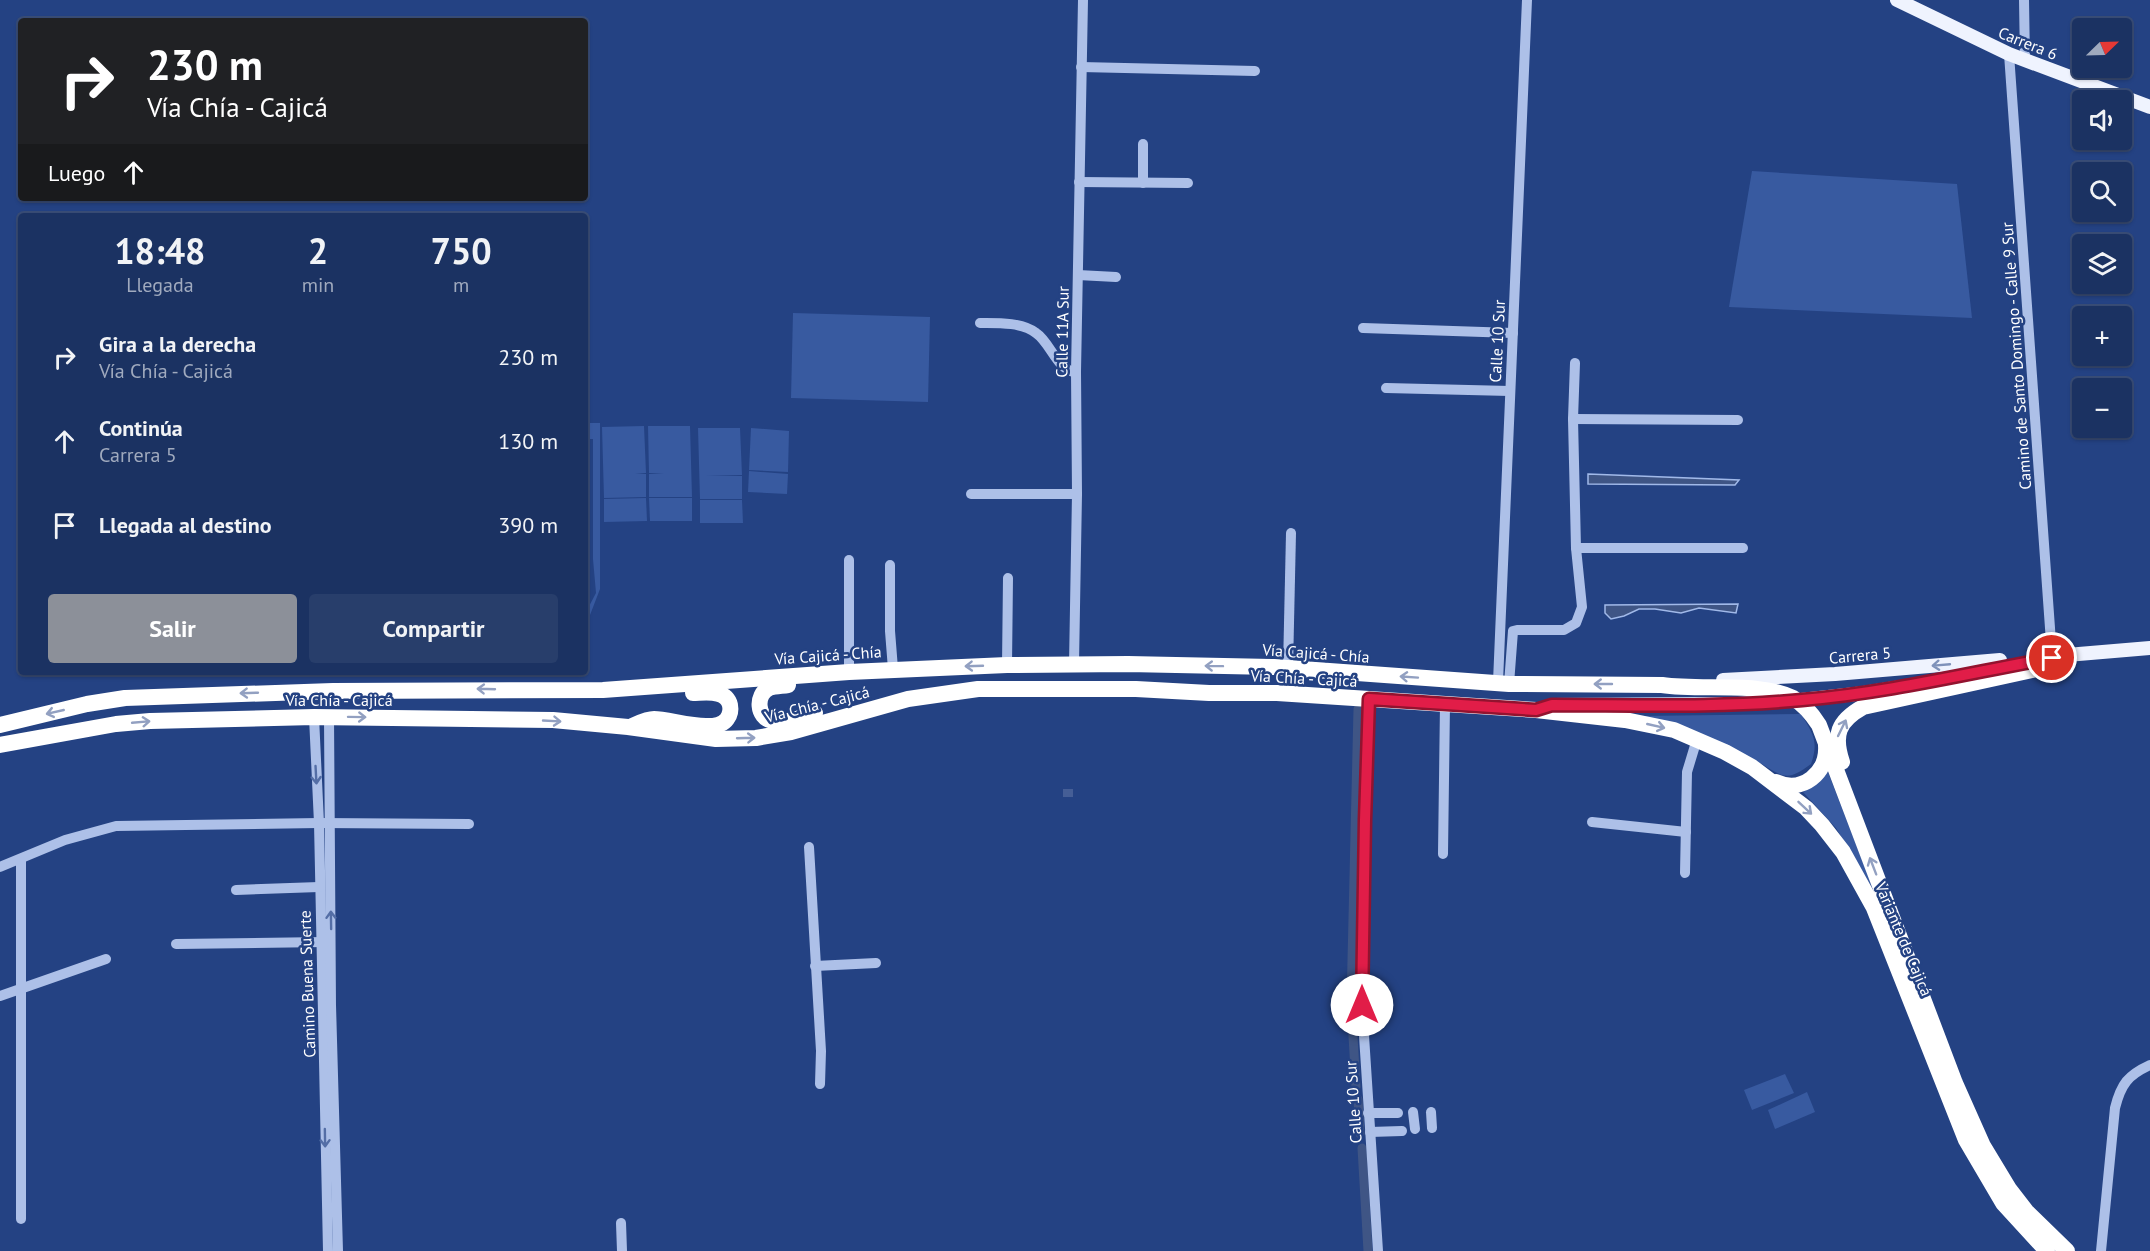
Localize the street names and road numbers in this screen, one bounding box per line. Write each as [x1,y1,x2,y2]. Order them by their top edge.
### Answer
street label: Carrera 6 [1995,22,2061,64]
street label: Camino de Santo Domingo - Calle 9 Sur [1997,221,2035,490]
street label: Calle 11A Sur [1051,286,1073,378]
street label: Calle 10 Sur [1485,299,1509,383]
street label: Vía Cajicá - Chía [1261,639,1370,667]
street label: Vía Cajicá - Chía [773,641,882,669]
street label: Carrera 5 [1828,642,1892,668]
street label: Vía Chía - Cajicá [1249,665,1358,691]
street label: Vía Chía - Cajicá [762,681,871,727]
street label: Vía Chía - Cajicá [284,690,393,710]
street label: Variante de Cajicá [1871,878,1937,999]
street label: Camino Buena Suerte [294,910,320,1058]
street label: Calle 10 Sur [1340,1059,1366,1144]

